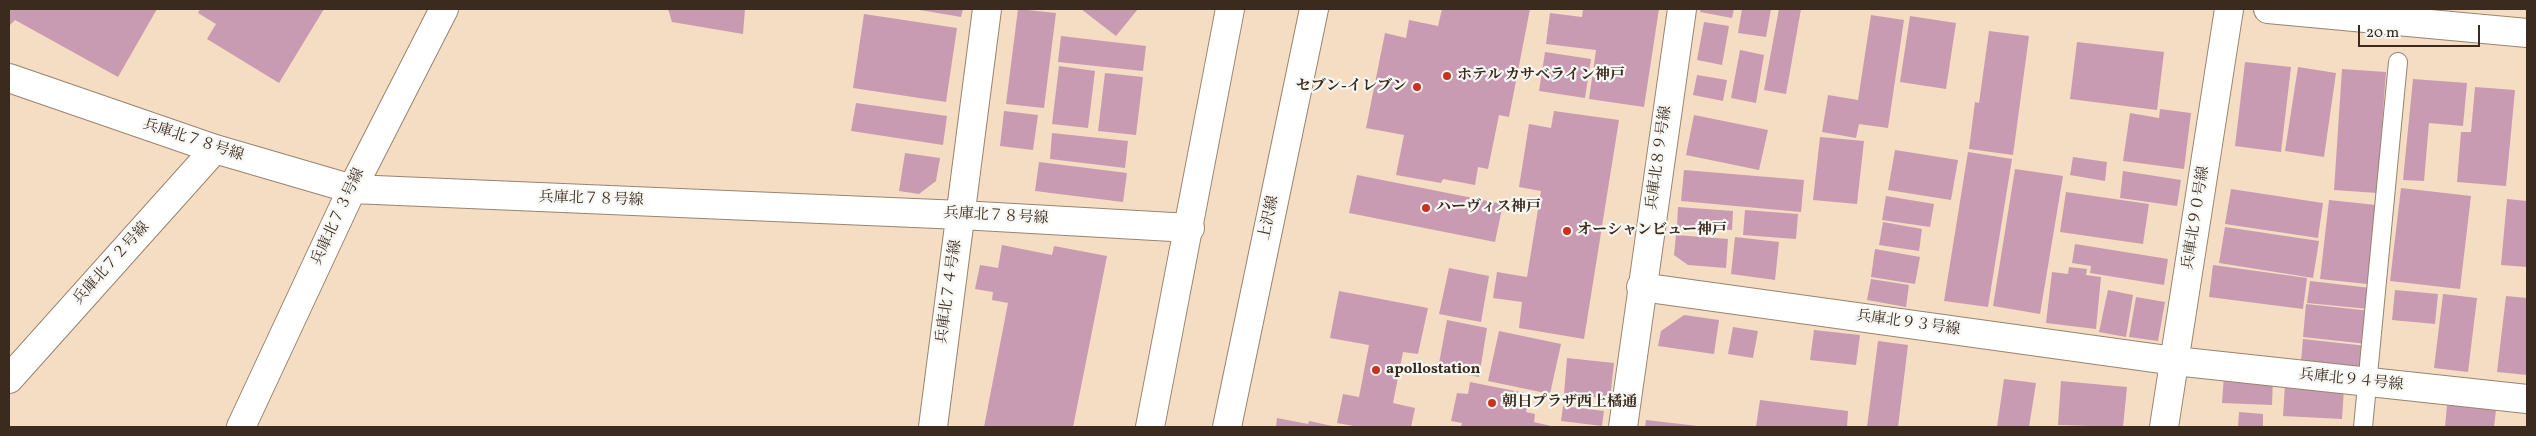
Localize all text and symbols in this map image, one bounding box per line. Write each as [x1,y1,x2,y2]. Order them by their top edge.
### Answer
scale bar [2361,15,2484,47]
text: 20 m [2366,23,2399,44]
place label: ホテル カサベライン神戸 [1457,67,1625,85]
marker: ホテル カサベライン神戸 [1441,70,1453,82]
place label: セブン-イレブン [1296,78,1407,96]
marker: セブン-イレブン [1411,81,1423,93]
street label: 兵庫北８９号線 [1644,105,1676,211]
street label: 兵庫北７８号線 [140,116,246,166]
street label: 兵庫北９０号線 [2180,165,2214,271]
street label: 兵庫北７３号線 [309,166,369,268]
street label: 兵庫北７８号線 [538,189,644,211]
street label: 上沢線 [1257,194,1283,242]
place label: ハーヴィス神戸 [1436,199,1541,217]
marker: ハーヴィス神戸 [1420,202,1432,214]
street label: 兵庫北７８号線 [943,205,1049,229]
street label: 兵庫北７２号線 [70,219,154,309]
place label: オーシャンビュー神戸 [1577,222,1727,240]
marker: オーシャンビュー神戸 [1561,225,1573,237]
street label: 兵庫北７４号線 [934,239,966,345]
street label: 兵庫北９３号線 [1855,308,1961,340]
place label: apollostation [1386,361,1480,379]
marker: apollostation [1370,364,1382,376]
street label: 兵庫北９４号線 [2298,367,2404,395]
place label: 朝日プラザ西上橘通 [1502,394,1637,412]
marker: 朝日プラザ西上橘通 [1486,397,1498,409]

